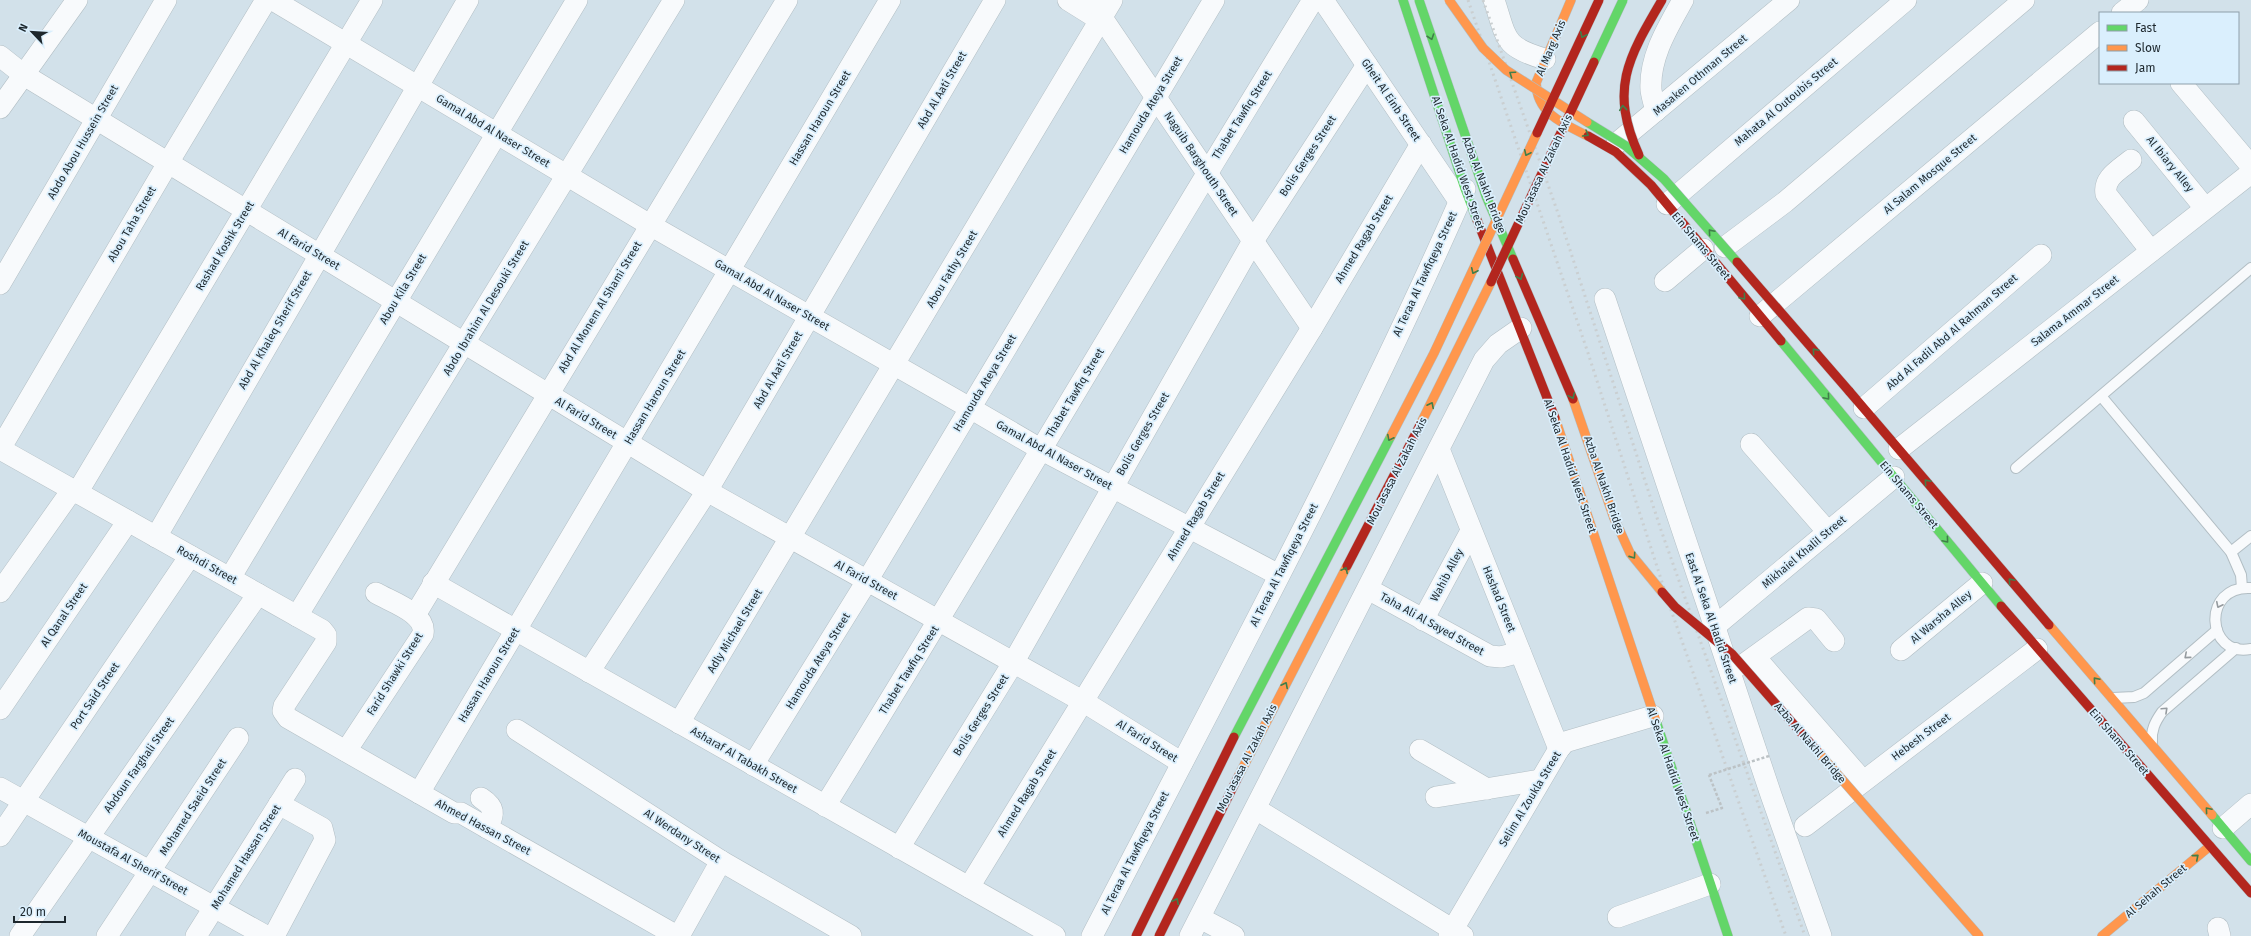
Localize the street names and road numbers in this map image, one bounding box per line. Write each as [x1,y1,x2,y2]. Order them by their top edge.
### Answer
street label: Al Marg Axis [1533,18,1569,78]
street label: Masaken Othman Street [1650,32,1750,118]
street label: Abd Al Aati Street [915,49,969,131]
street label: Hamouda Ateya Street [1117,54,1185,156]
street label: Mahata Al Outoubis Street [1732,55,1840,149]
street label: Gheit Al Einb Street [1359,56,1423,144]
street label: Hassan Haroun Street [787,68,853,168]
street label: Thabet Tawfiq Street [1209,68,1275,162]
street label: Abdo Abou Hussein Street [45,83,121,201]
street label: Gamal Abd Al Naser Street [434,92,552,170]
street label: Al Seka Al Hadid West Street [1429,94,1487,232]
street label: Naguib Barghouth Street [1161,109,1241,219]
street label: Mou'asasa Al Zakah Axis [1513,112,1575,226]
street label: Bolis Gerges Street [1277,113,1339,199]
street label: Al Salam Mosque Street [1881,131,1979,217]
street label: Al Ibiary Alley [2144,134,2197,195]
street label: Azba Al Nakhl Bridge [1460,135,1508,235]
street label: Abou Taha Street [105,184,159,264]
street label: Ahmed Ragab Street [1332,192,1396,286]
street label: Rashad Koshk Street [193,199,257,293]
street label: Al Teraa Al Tawfiqeya Street [1390,209,1460,339]
street label: Ein Shams Street [1669,210,1733,282]
street label: Al Farid Street [276,225,342,273]
street label: Abou Fathy Street [924,228,980,310]
street label: Abdo Ibrahim Al Desouki Street [440,238,532,378]
street label: Abd Al Monem Al Shami Street [556,239,644,375]
street label: Abou Kila Street [377,251,429,327]
street label: Gamal Abd Al Naser Street [712,257,832,333]
street label: Abd Al Khaleq Sherif Street [236,269,314,391]
street label: Abd Al Fadil Abd Al Rahman Street [1884,271,2020,393]
street label: Salama Ammar Street [2029,273,2121,349]
street label: Abd Al Aati Street [751,329,805,411]
street label: Hamouda Ateya Street [951,332,1019,434]
street label: Thabet Tawfiq Street [1043,346,1107,440]
street label: Hassan Haroun Street [622,347,688,447]
street label: Bolis Gerges Street [1114,390,1172,478]
street label: Al Farid Street [553,394,619,442]
street label: Al Seka Al Hadid West Street [1541,397,1599,535]
street label: Mou'asasa Al Zakah Axis [1364,415,1430,527]
street label: Gamal Abd Al Naser Street [994,418,1114,492]
street label: Azba Al Nakhl Bridge [1581,434,1627,536]
street label: Ein Shams Street [1877,459,1941,531]
street label: Ahmed Ragab Street [1164,469,1228,563]
street label: Al Teraa Al Tawfiqeya Street [1247,501,1321,629]
street label: Mikhaiel Khalil Street [1759,513,1849,591]
street label: Roshdi Street [175,543,239,587]
street label: Wahib Alley [1428,546,1467,604]
street label: East Al Seka Al Hadid Street [1682,551,1740,685]
street label: Al Farid Street [832,557,900,603]
street label: Hashad Street [1480,564,1518,634]
street label: Al Qanal Street [38,581,90,649]
street label: Adly Michael Street [705,587,765,675]
street label: Al Warsha Alley [1908,587,1975,646]
street label: Taha Ali Al Sayed Street [1378,590,1486,658]
street label: Hamouda Ateya Street [783,610,853,712]
street label: Thabet Tawfiq Street [876,623,942,717]
street label: Hassan Haroun Street [456,625,522,725]
street label: Farid Shawki Street [364,630,426,718]
street label: Port Said Street [68,660,122,732]
street label: Bolis Gerges Street [951,672,1011,758]
street label: Azba Al Nakhl Bridge [1771,700,1849,786]
street label: Mou'asasa Al Zakah Axis [1214,702,1280,814]
street label: Al Seka Al Hadid West Street [1644,705,1702,843]
street label: Ein Shams Street [2087,706,2152,778]
street label: Hebesh Street [1889,711,1953,763]
street label: Abdoun Farghali Street [101,715,177,815]
street label: Al Farid Street [1114,717,1180,765]
street label: Asharaf Al Tabakh Street [688,724,800,796]
street label: Ahmed Ragab Street [995,747,1059,839]
street label: Selim Al Zoukla Street [1496,749,1564,849]
street label: Mohamed Saeid Street [157,756,229,858]
street label: Al Teraa Al Tawfiqeya Street [1098,789,1172,917]
street label: Ahmed Hassan Street [433,796,533,858]
street label: Mohamed Hassan Street [208,802,284,912]
street label: Al Werdany Street [641,806,723,866]
street label: Moustafa Al Sherif Street [76,826,190,898]
street label: Al Sehah Street [2123,862,2189,920]

